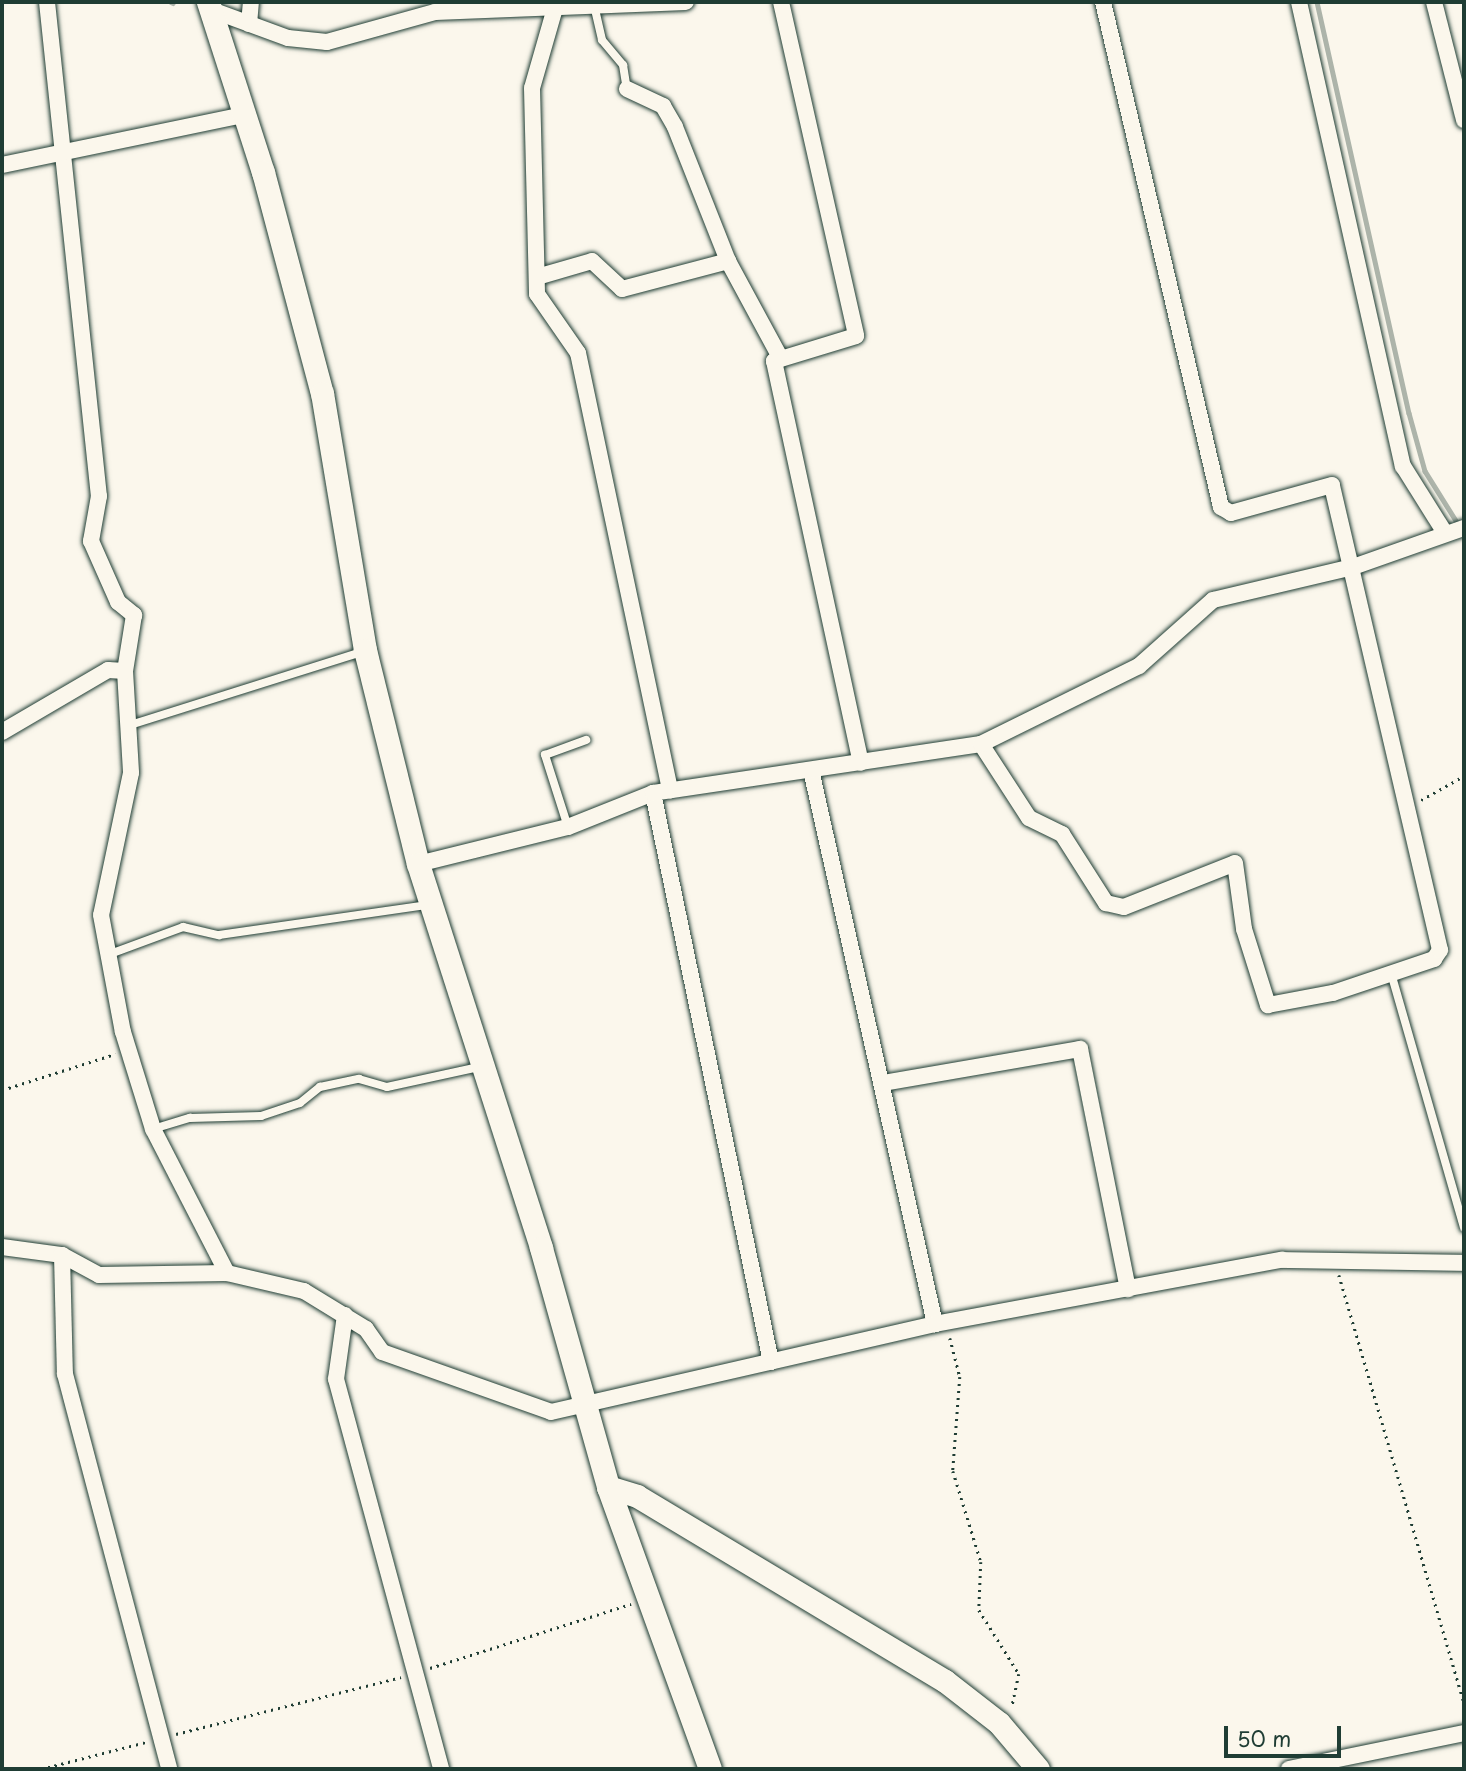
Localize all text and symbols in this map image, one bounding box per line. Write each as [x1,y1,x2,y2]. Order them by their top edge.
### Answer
scale bar [1228,1712,1345,1756]
text: 50 m [1237,1722,1291,1754]

